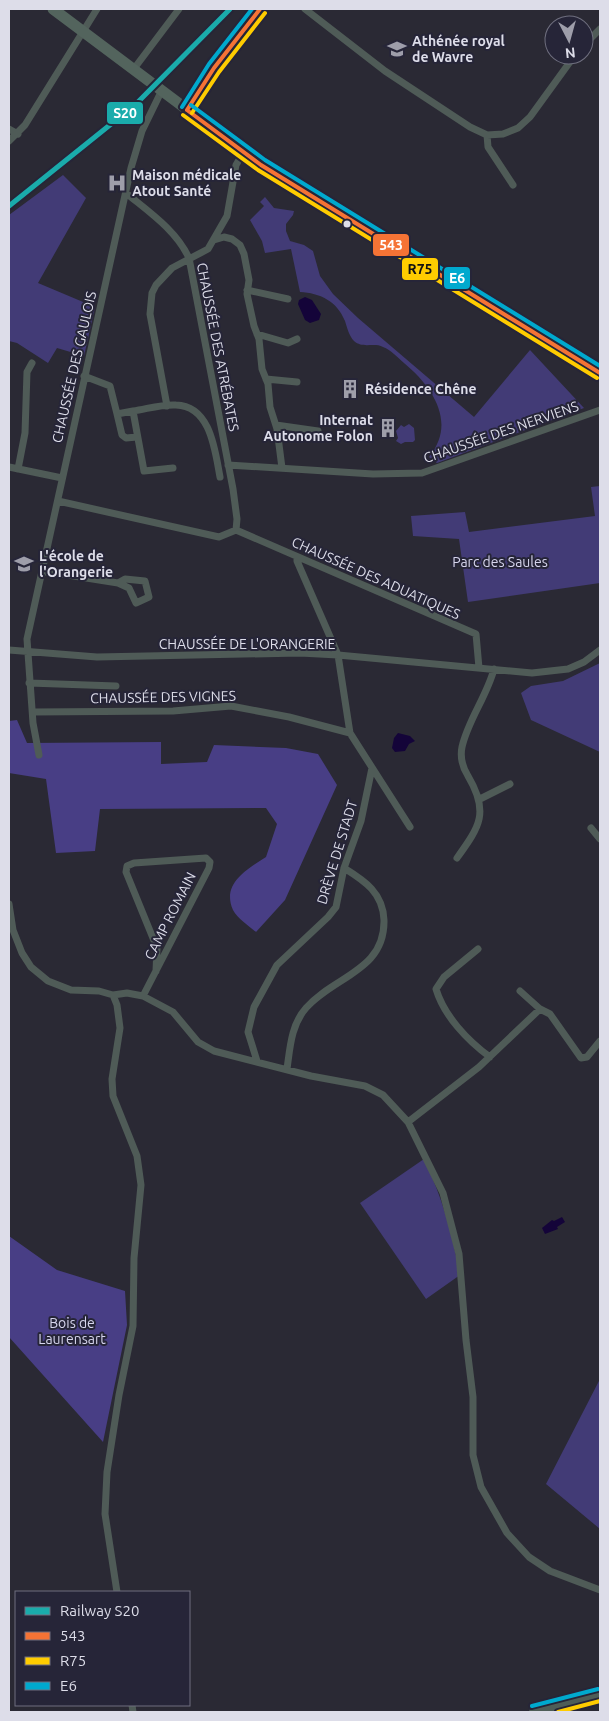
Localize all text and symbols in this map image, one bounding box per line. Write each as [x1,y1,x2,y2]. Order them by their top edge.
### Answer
north arrow [544,15,594,65]
place label: Athénée royal de Wavre [412,33,505,65]
school or university icon: Athénée royal de Wavre [386,38,408,60]
text: N [564,44,576,61]
line badge: S20 [106,101,144,125]
text: S20 [113,105,137,121]
place label: Maison médicale Atout Santé [132,167,241,199]
hospital icon: Maison médicale Atout Santé [106,172,128,194]
unlabelled marker [342,219,352,229]
line badge: 543 [372,233,410,257]
text: 543 [379,237,403,253]
line badge: R75 [401,257,439,281]
street label: CHAUSSÉE DES ATRÉBATES [194,261,243,433]
text: R75 [408,261,433,277]
line badge: E6 [443,266,471,290]
text: E6 [449,270,465,286]
street label: CHAUSSÉE DES GAULOIS [48,289,99,444]
building icon: Résidence Chêne [339,378,361,400]
place label: Résidence Chêne [365,381,477,397]
street label: CHAUSSÉE DES NERVIENS [421,397,581,466]
place label: Internat Autonome Folon [264,412,373,444]
building icon: Internat Autonome Folon [377,417,399,439]
street label: CHAUSSÉE DES ADUATIQUES [289,533,463,622]
place label: L'école de l'Orangerie [39,548,113,580]
school or university icon: L'école de l'Orangerie [13,553,35,575]
park label: Parc des Saules [452,554,548,570]
street label: CHAUSSÉE DE L'ORANGERIE [159,635,335,652]
street label: CHAUSSÉE DES VIGNES [90,687,236,706]
street label: DRÈVE DE STADT [313,797,361,906]
street label: CAMP ROMAIN [141,870,199,962]
park label: Bois de Laurensart [38,1315,106,1347]
legend [15,1591,190,1706]
text: Railway S20 [60,1602,139,1619]
text: 543 [60,1627,85,1644]
text: R75 [60,1652,86,1669]
text: E6 [60,1677,77,1694]

